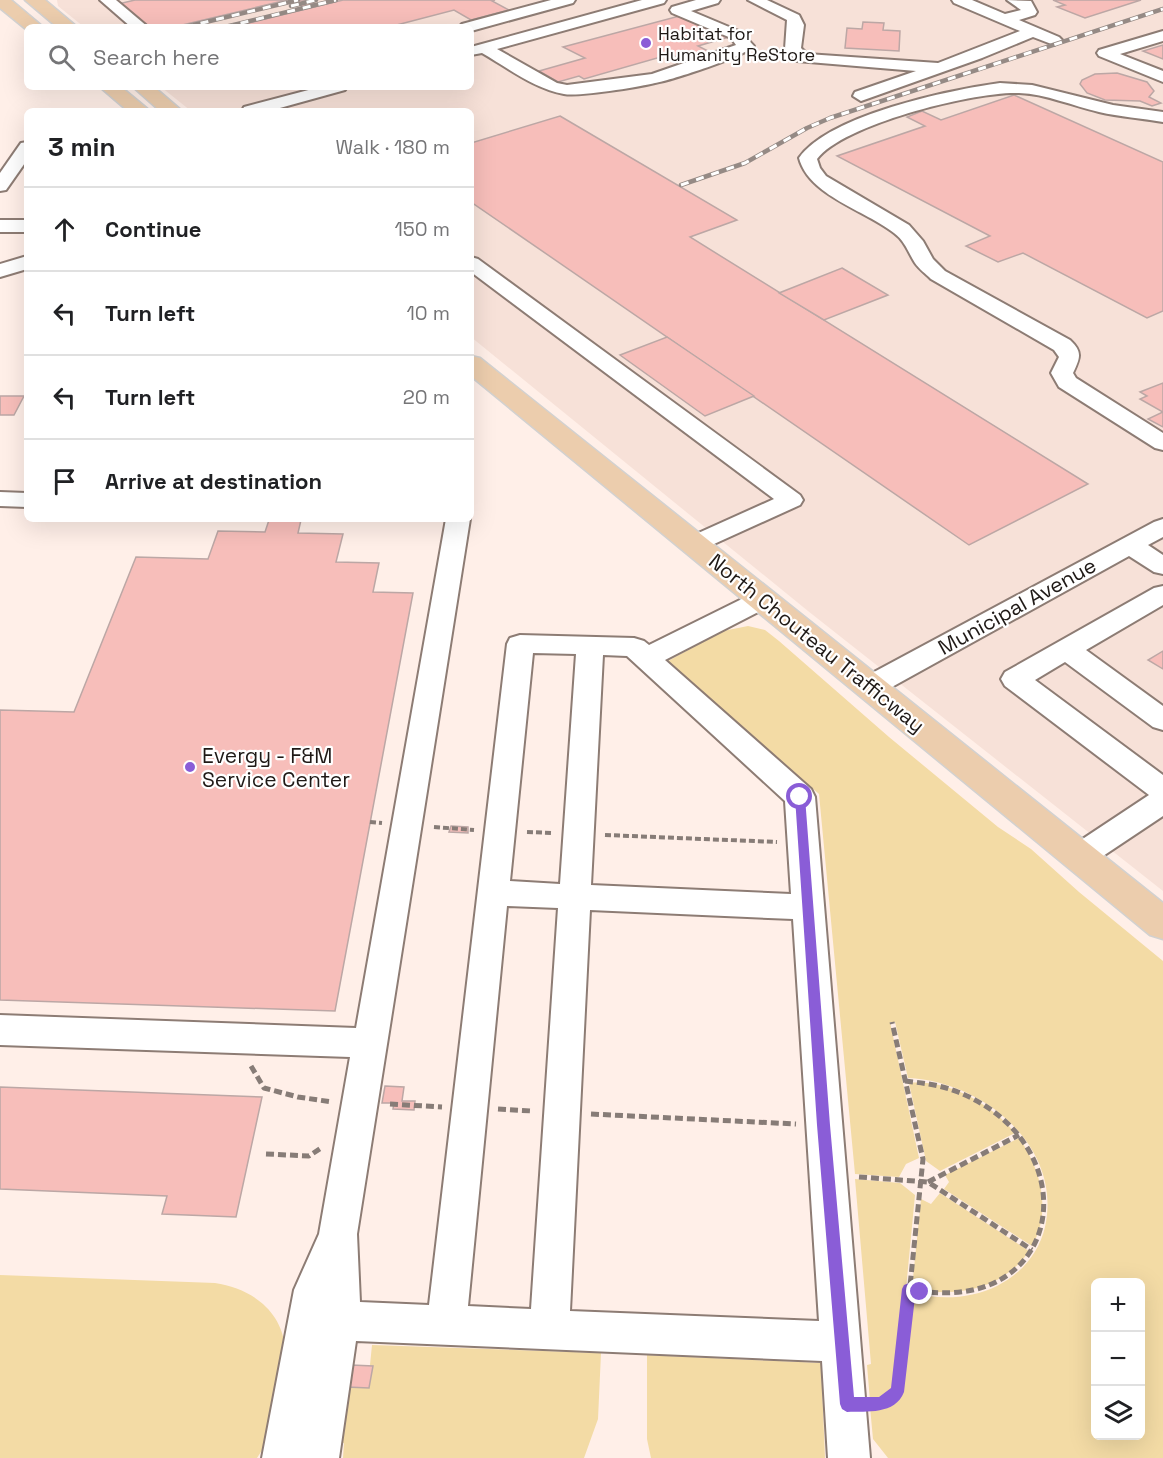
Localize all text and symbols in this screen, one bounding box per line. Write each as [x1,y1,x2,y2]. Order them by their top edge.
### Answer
place label: Habitat for Humanity ReStore [658,22,815,66]
search box [24,24,474,90]
marker: Habitat for Humanity ReStore [639,36,653,50]
icon: search [45,41,78,74]
text: Search here [93,43,220,71]
text: 3 min [48,130,116,164]
text: Walk · 180 m [336,134,450,160]
icon: ahead [48,213,81,246]
text: Continue [105,215,201,243]
text: 150 m [395,216,450,242]
icon: left [48,297,81,330]
text: Turn left [105,299,195,327]
text: 10 m [406,300,450,326]
icon: left [48,381,81,414]
text: Turn left [105,383,195,411]
text: 20 m [403,384,450,410]
icon: arrive [48,465,81,498]
text: Arrive at destination [105,467,322,495]
street label: North Chouteau Trafficway [703,547,931,739]
street label: Municipal Avenue [933,551,1101,661]
place label: Evergy - F&M Service Center [202,742,350,793]
marker: Evergy - F&M Service Center [183,760,197,774]
route start [786,783,812,809]
route end [906,1278,932,1304]
map controls [1091,1278,1145,1440]
button: + [1091,1278,1145,1332]
button: − [1091,1332,1145,1386]
button: layers [1091,1386,1145,1440]

